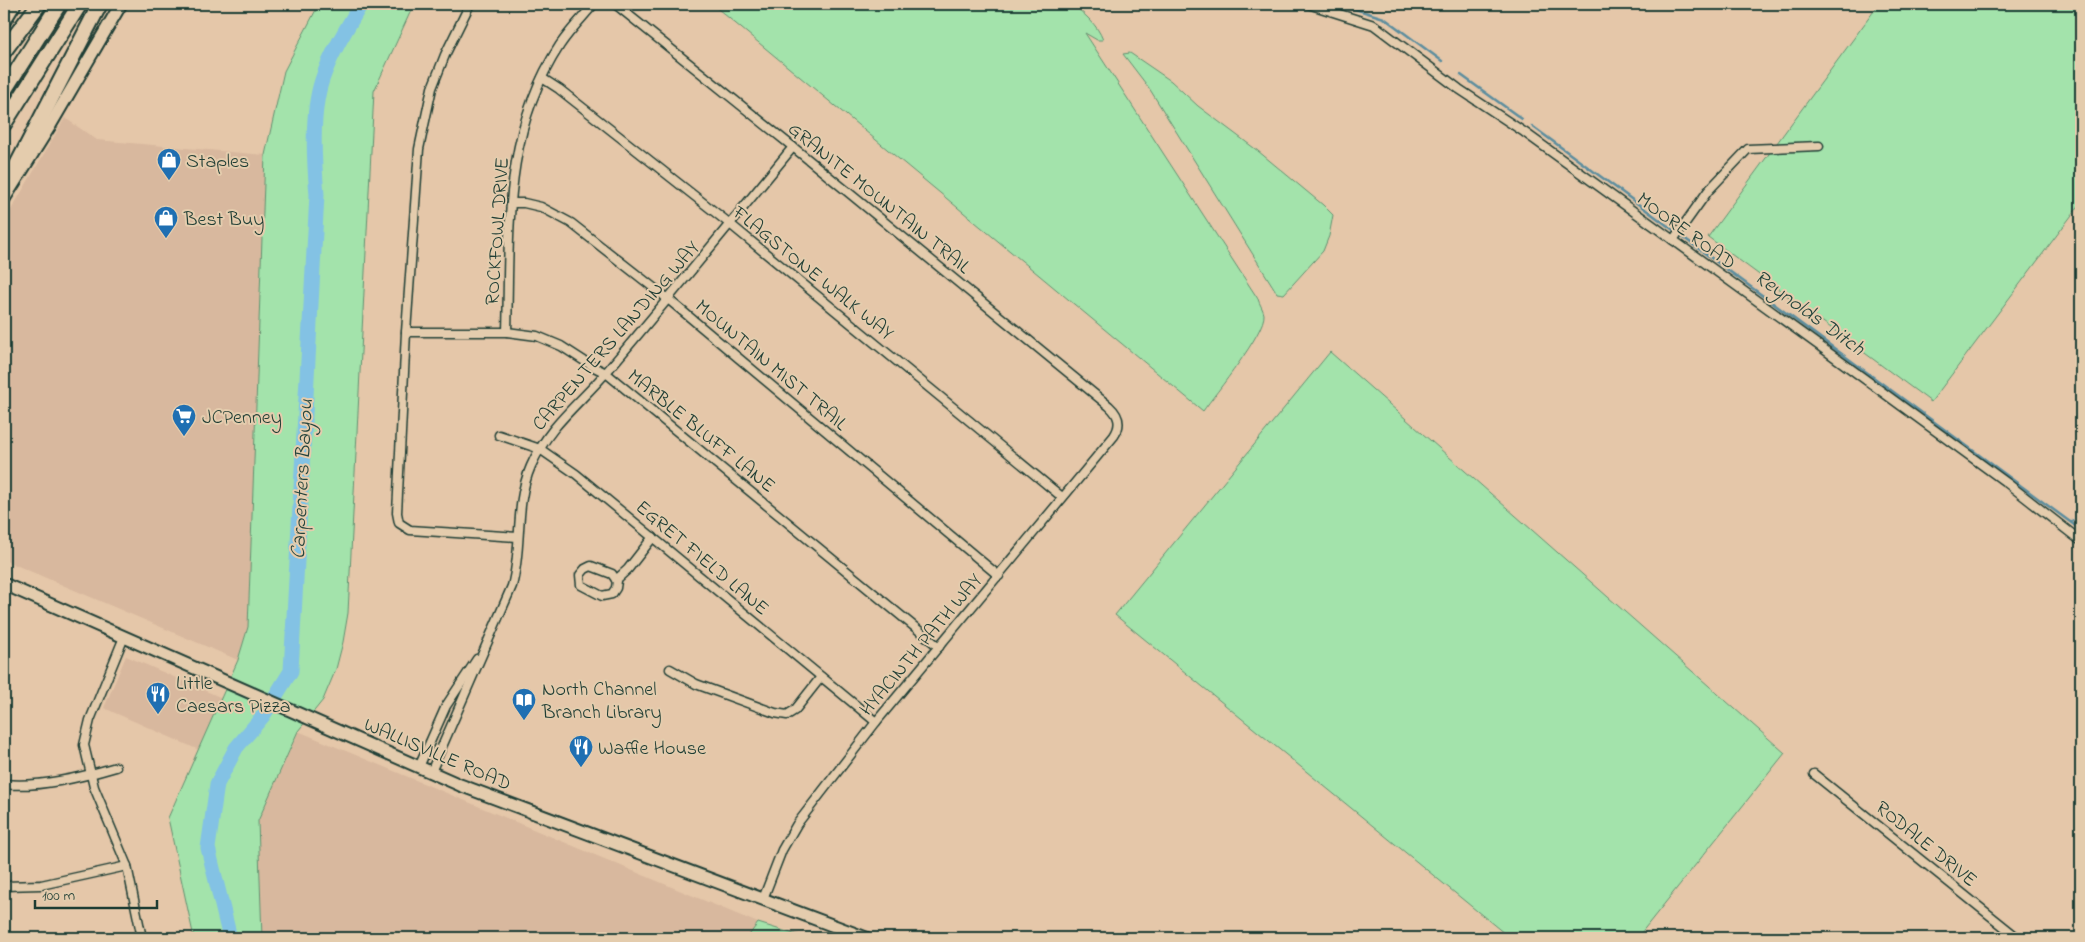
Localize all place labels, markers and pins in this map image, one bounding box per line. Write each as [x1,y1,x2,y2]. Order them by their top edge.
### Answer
shop icon: Staples [156,147,182,181]
place label: Staples [186,148,249,177]
shop icon: Best Buy [153,205,179,239]
place label: Best Buy [183,206,264,235]
supermarket icon: JCPenney [171,403,197,437]
place label: JCPenney [202,404,282,433]
place label: Little Caesars Pizza [176,670,291,722]
place label: North Channel Branch Library [541,676,662,728]
restaurant icon: Little Caesars Pizza [145,681,171,715]
library icon: North Channel Branch Library [511,687,537,721]
restaurant icon: Waffle House [568,734,594,768]
place label: Waffle House [598,735,706,764]

